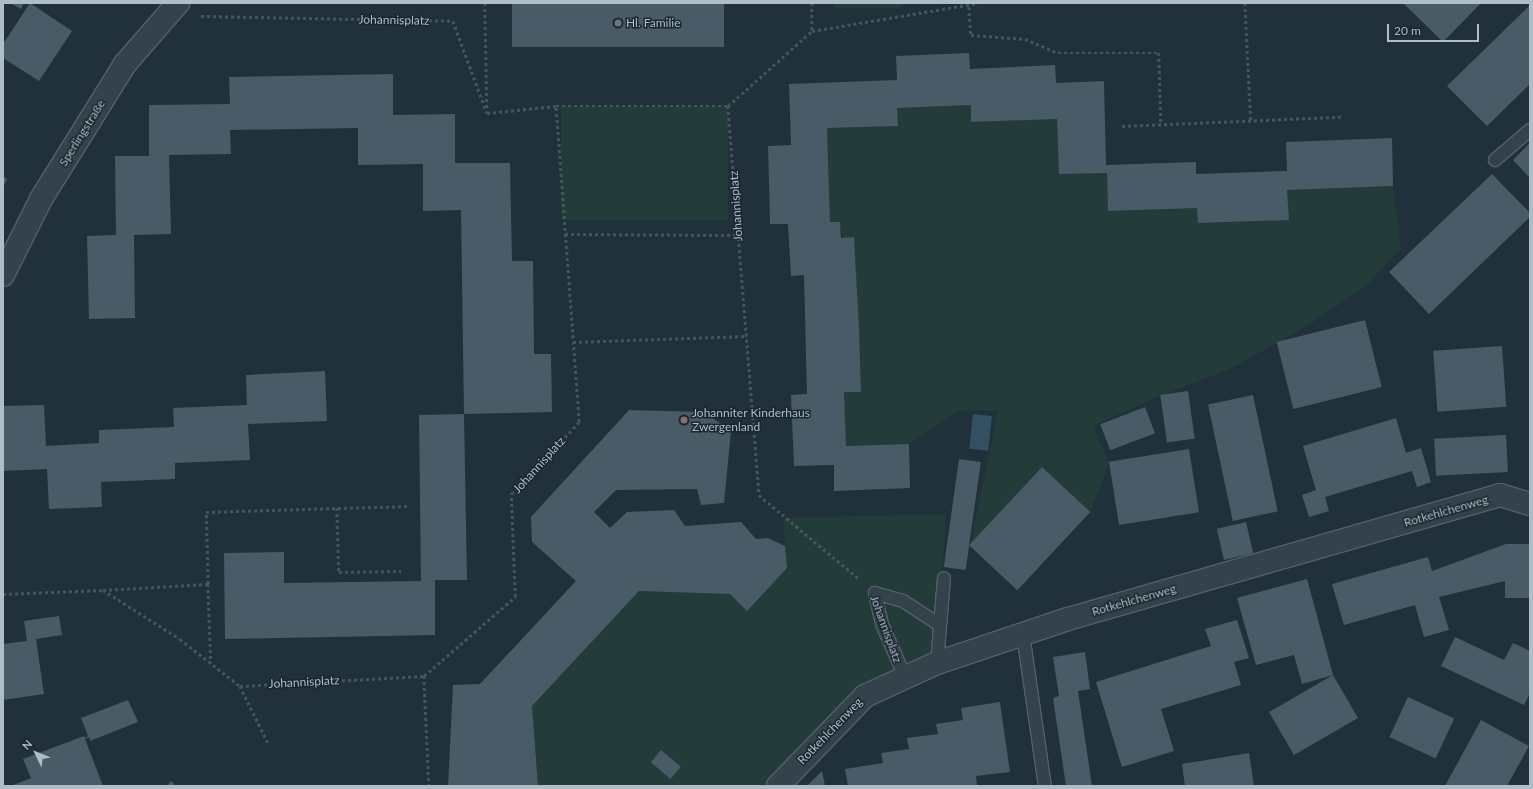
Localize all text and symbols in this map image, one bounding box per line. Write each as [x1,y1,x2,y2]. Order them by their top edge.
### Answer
street label: Johannisplatz [358,12,430,28]
place label: Hl. Familie [626,16,681,30]
scale bar [1389,16,1481,42]
marker: Hl. Familie [613,18,623,28]
text: 20 m [1394,23,1421,38]
street label: Sperlingstraße [56,97,108,169]
street label: Johannisplatz [726,170,746,242]
place label: Johanniter Kinderhaus Zwergenland [692,406,810,434]
marker: Johanniter Kinderhaus Zwergenland [679,415,689,425]
street label: Johannisplatz [510,434,568,496]
street label: Rotkehlchenweg [1402,492,1490,530]
street label: Rotkehlchenweg [1090,581,1178,619]
street label: Johannisplatz [867,593,905,665]
street label: Johannisplatz [268,673,340,691]
street label: Rotkehlchenweg [795,695,865,767]
north arrow [16,733,56,773]
text: N [19,737,34,752]

